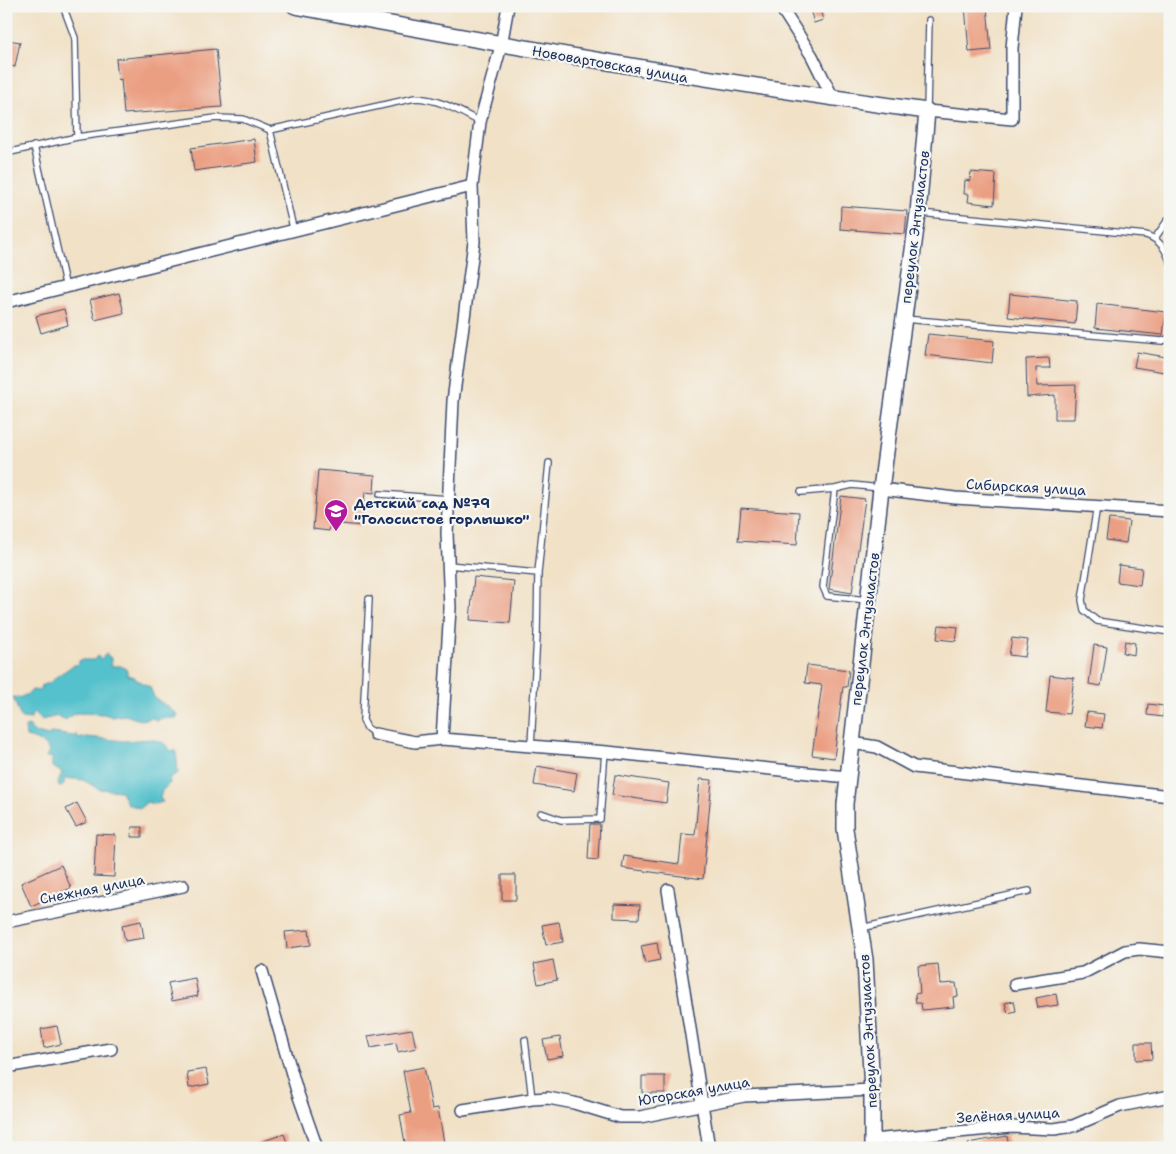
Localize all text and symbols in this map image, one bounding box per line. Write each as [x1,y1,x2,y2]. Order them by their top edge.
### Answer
street label: Нововартовская улица [531,41,690,87]
street label: переулок Энтузиастов [897,149,933,305]
street label: Сибирская улица [966,475,1087,499]
place label: Детский сад №79 "Голосистое горлышко" [354,494,530,528]
school or university icon: Детский сад №79 "Голосистое горлышко" [323,498,349,532]
street label: переулок Энтузиастов [847,551,883,707]
street label: Снежная улица [38,870,146,908]
street label: переулок Энтузиастов [855,954,881,1108]
street label: Югорская улица [637,1072,751,1110]
street label: Зелёная улица [956,1103,1060,1127]

